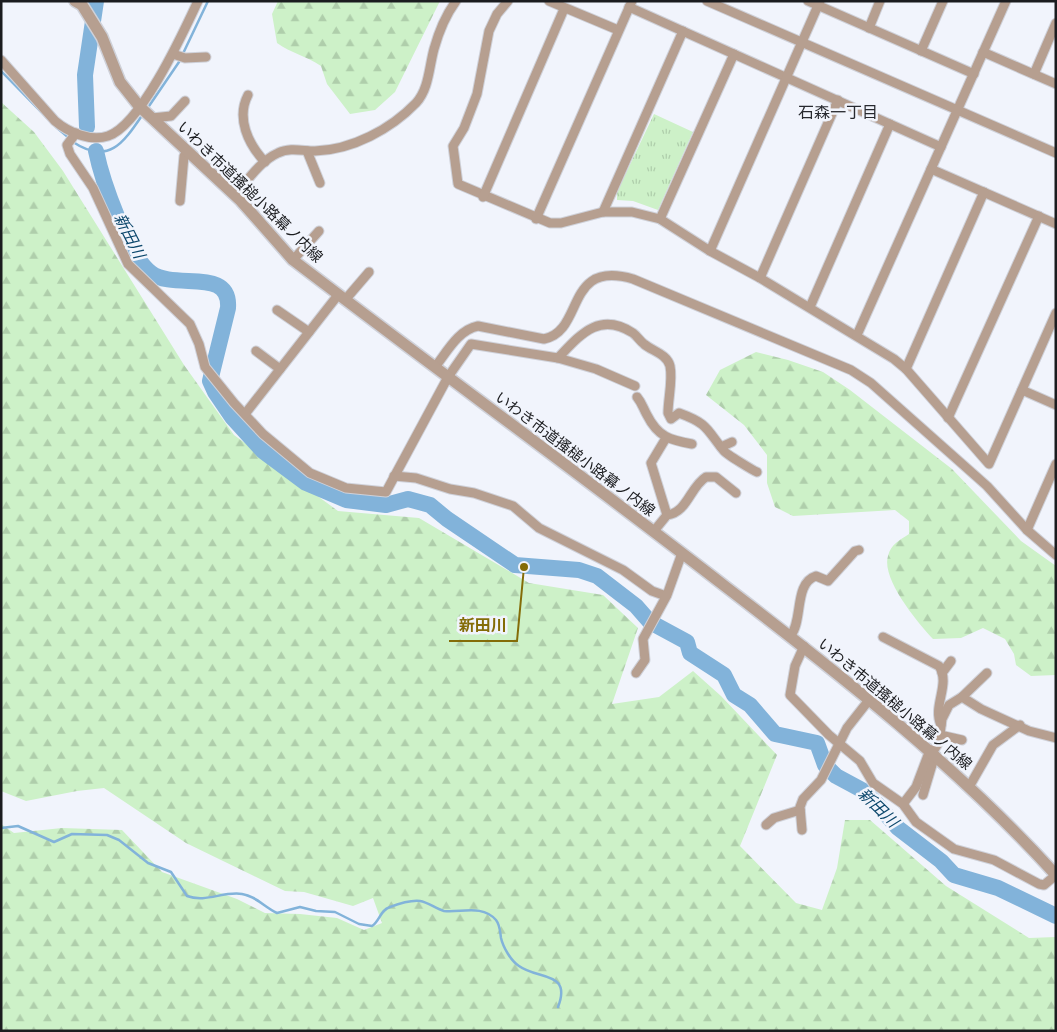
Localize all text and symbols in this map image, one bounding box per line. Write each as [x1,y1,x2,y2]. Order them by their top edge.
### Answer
district label: 石森一丁目 [798,102,878,124]
street label: いわき市道搔槌小路幕ノ内線 [173,117,327,267]
water label: 新田川 [108,210,151,264]
street label: いわき市道搔槌小路幕ノ内線 [491,387,659,521]
callout: 新田川 [449,610,517,641]
text: 新田川 [459,615,507,637]
street label: いわき市道搔槌小路幕ノ内線 [814,634,976,774]
water label: 新田川 [853,783,904,834]

